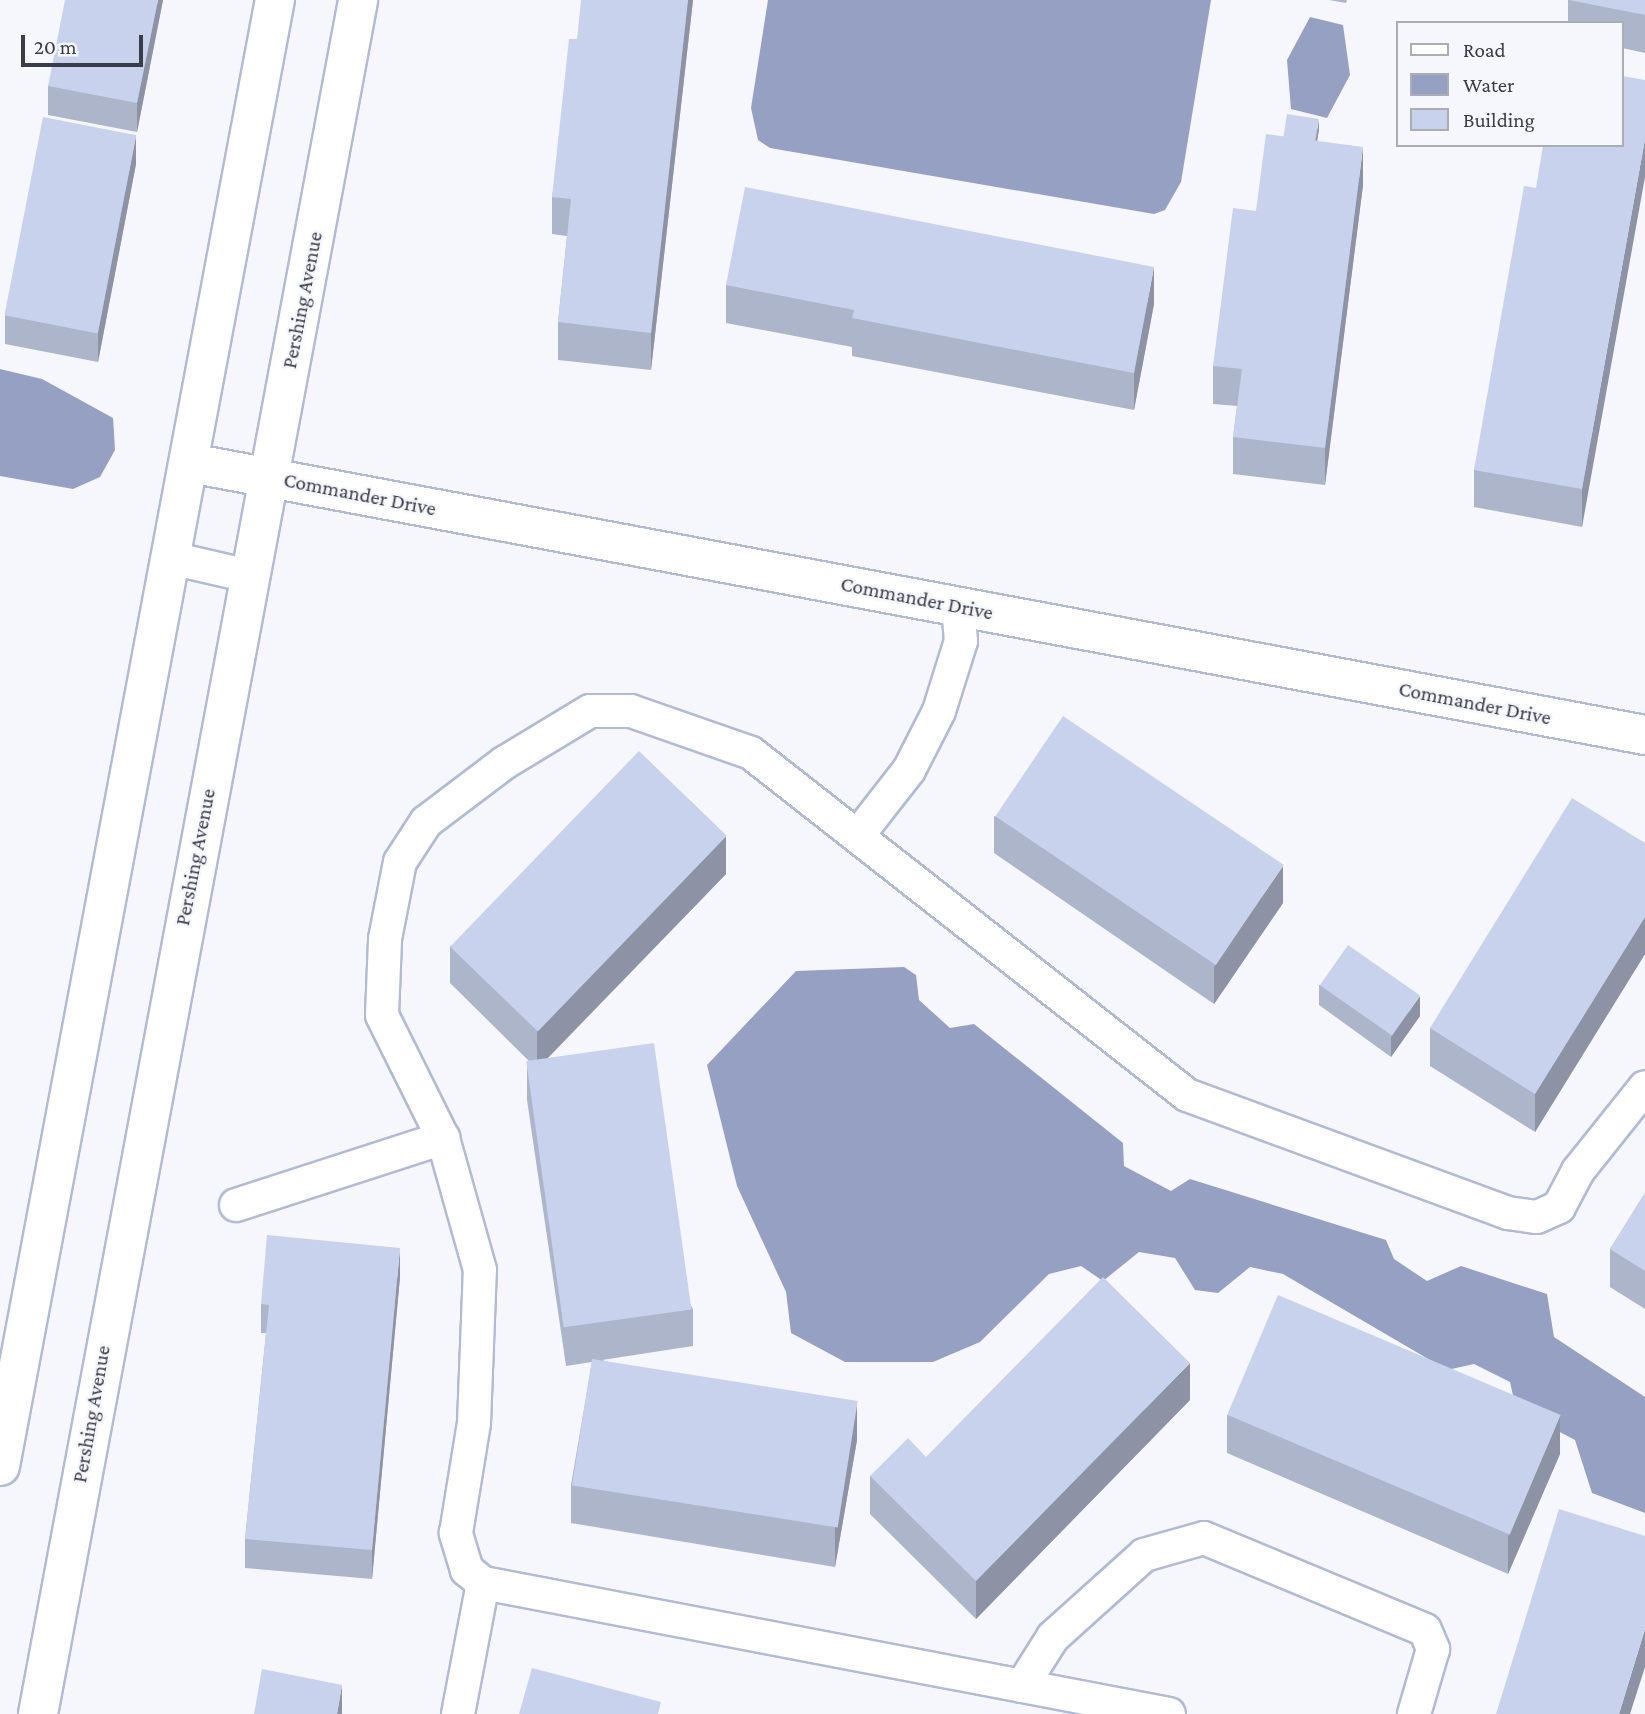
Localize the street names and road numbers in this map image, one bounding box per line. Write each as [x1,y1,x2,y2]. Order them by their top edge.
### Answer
street label: Pershing Avenue [276,229,328,371]
street label: Commander Drive [282,467,438,521]
street label: Commander Drive [839,571,995,625]
street label: Commander Drive [1397,676,1553,730]
street label: Pershing Avenue [169,786,221,928]
street label: Pershing Avenue [67,1343,115,1485]

